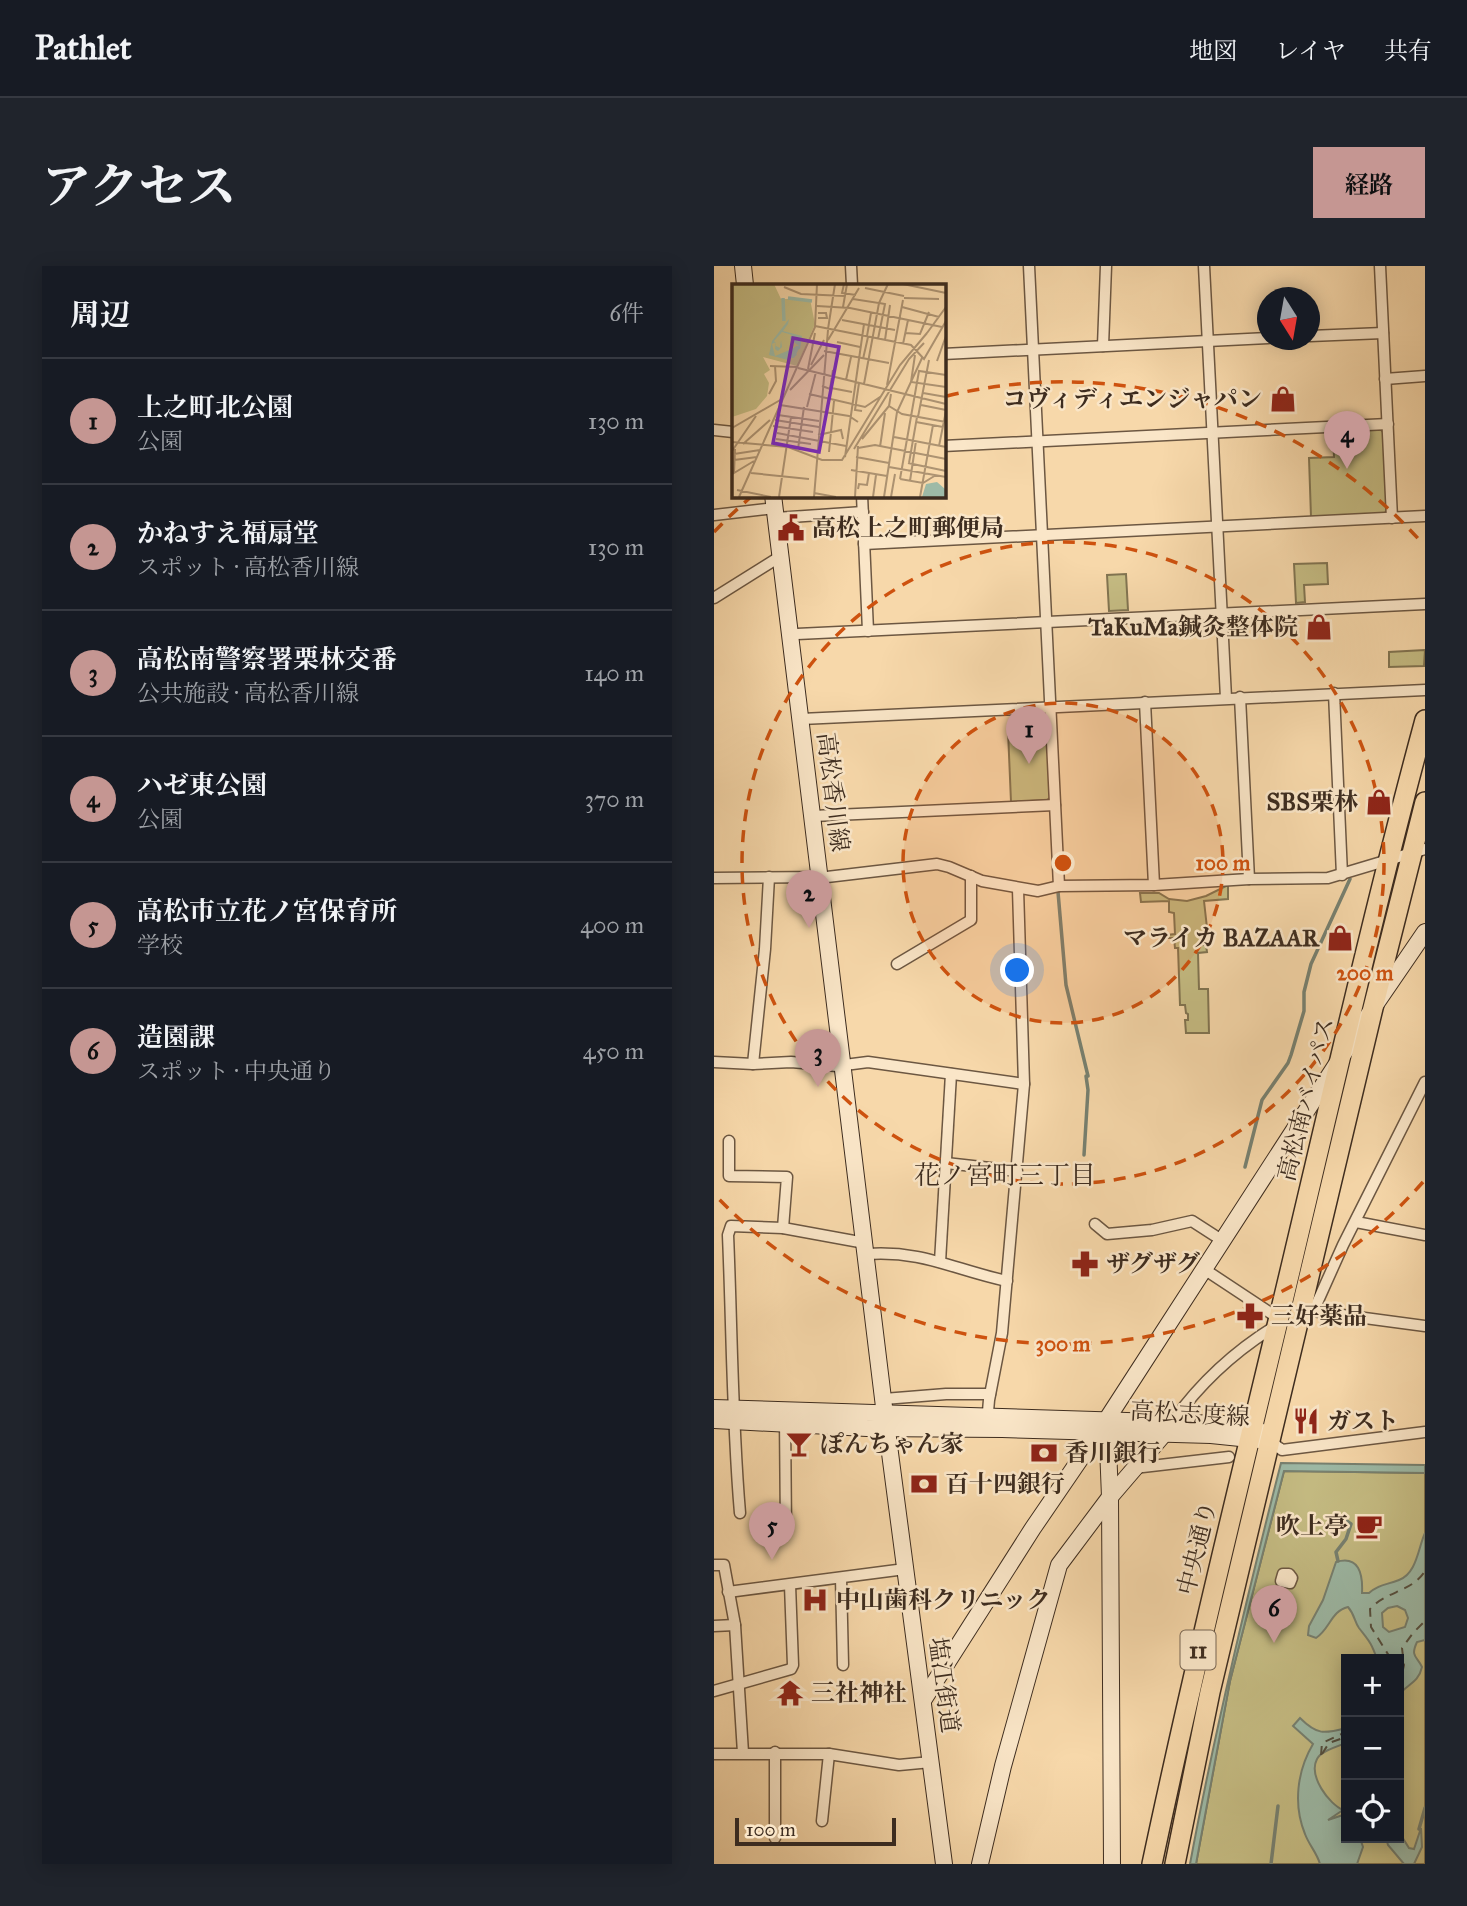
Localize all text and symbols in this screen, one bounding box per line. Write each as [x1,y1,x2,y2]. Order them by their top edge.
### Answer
text: Pathlet [35,28,132,68]
text: 地図 [1189,36,1237,66]
text: レイヤ [1275,36,1346,66]
text: 共有 [1384,36,1432,66]
button: 経路 [1313,147,1425,218]
text: アクセス [42,157,237,216]
inset map [732,284,945,497]
north arrow [1257,287,1320,350]
text: 周辺 [70,297,130,333]
text: 6件 [609,299,644,327]
place label: コヴィディエンジャパン [1002,384,1262,414]
shop icon: コヴィディエンジャパン [1268,384,1298,414]
text: 上之町北公園 [137,391,293,423]
text: 1 [88,407,98,435]
text: 130 m [588,407,644,435]
pin: 4 [1324,411,1370,469]
text: 公園 [137,427,183,455]
public building icon: 高松上之町郵便局 [776,513,806,543]
place label: 高松上之町郵便局 [812,513,1004,543]
text: かねすえ福扇堂 [137,517,319,549]
text: 2 [87,533,99,561]
text: 130 m [588,533,644,561]
text: スポット · 高松香川線 [137,553,359,581]
place label: TaKuMa鍼灸整体院 [1088,612,1298,642]
shop icon: TaKuMa鍼灸整体院 [1304,612,1334,642]
text: 高松南警察署栗林交番 [137,643,397,675]
text: 3 [88,659,98,687]
text: 140 m [584,659,644,687]
text: 公共施設 · 高松香川線 [137,679,359,707]
pin: 1 [1006,706,1052,764]
street label: 高松香川線 [811,731,855,853]
text: ハゼ東公園 [137,769,267,801]
text: 4 [87,785,99,813]
text: 370 m [585,785,644,813]
place label: SBS栗林 [1267,787,1358,817]
shop icon: SBS栗林 [1364,787,1394,817]
text: 公園 [137,805,183,833]
text: 100 m [1196,850,1251,876]
centre of rings [1051,851,1075,875]
pin: 2 [786,870,832,928]
text: 高松市立花ノ宮保育所 [137,895,397,927]
text: 5 [88,911,98,939]
text: 400 m [580,911,644,939]
place label: マライカ BAZAAR [1123,923,1320,953]
shop icon: マライカ BAZAAR [1325,923,1355,953]
text: 学校 [137,931,183,959]
your location [1000,953,1034,987]
text: 200 m [1337,960,1394,986]
street label: 高松南バイパス [1271,1014,1341,1184]
text: 造園課 [137,1021,215,1053]
pin: 3 [795,1029,841,1087]
text: 6 [87,1037,99,1065]
text: 450 m [583,1037,644,1065]
text: スポット · 中央通り [137,1057,336,1085]
district label: 花ノ宮町三丁目 [914,1159,1096,1191]
pharmacy icon: ザグザグ [1070,1249,1100,1279]
place label: ザグザグ [1106,1249,1200,1279]
pharmacy icon: 三好薬品 [1235,1301,1265,1331]
place label: 三好薬品 [1271,1301,1367,1331]
text: 300 m [1035,1331,1091,1357]
street label: 高松志度線 [1129,1396,1251,1432]
restaurant icon: ガスト [1291,1406,1321,1436]
place label: ガスト [1327,1406,1399,1436]
bar icon: ぽんちゃん家 [784,1429,814,1459]
place label: ぽんちゃん家 [820,1429,964,1459]
bank icon: 香川銀行 [1029,1438,1059,1468]
place label: 香川銀行 [1065,1438,1161,1468]
bank icon: 百十四銀行 [909,1469,939,1499]
place label: 百十四銀行 [945,1469,1065,1499]
street label: 中央通り [1171,1498,1223,1598]
pin: 5 [749,1502,795,1560]
place label: 吹上亭 [1276,1511,1348,1541]
cafe icon: 吹上亭 [1354,1511,1384,1541]
hospital icon: 中山歯科クリニック [800,1585,830,1615]
place label: 中山歯科クリニック [836,1585,1051,1615]
pin: 6 [1251,1585,1297,1643]
road number: 11 [1180,1630,1216,1670]
street label: 塩江街道 [922,1635,966,1735]
map controls [1341,1654,1404,1843]
button: + [1341,1654,1404,1717]
temple icon: 三社神社 [775,1678,805,1708]
place label: 三社神社 [811,1678,907,1708]
button: − [1341,1717,1404,1780]
button: locate [1341,1780,1404,1843]
scale bar [735,1815,896,1847]
text: 100 m [746,1818,796,1841]

